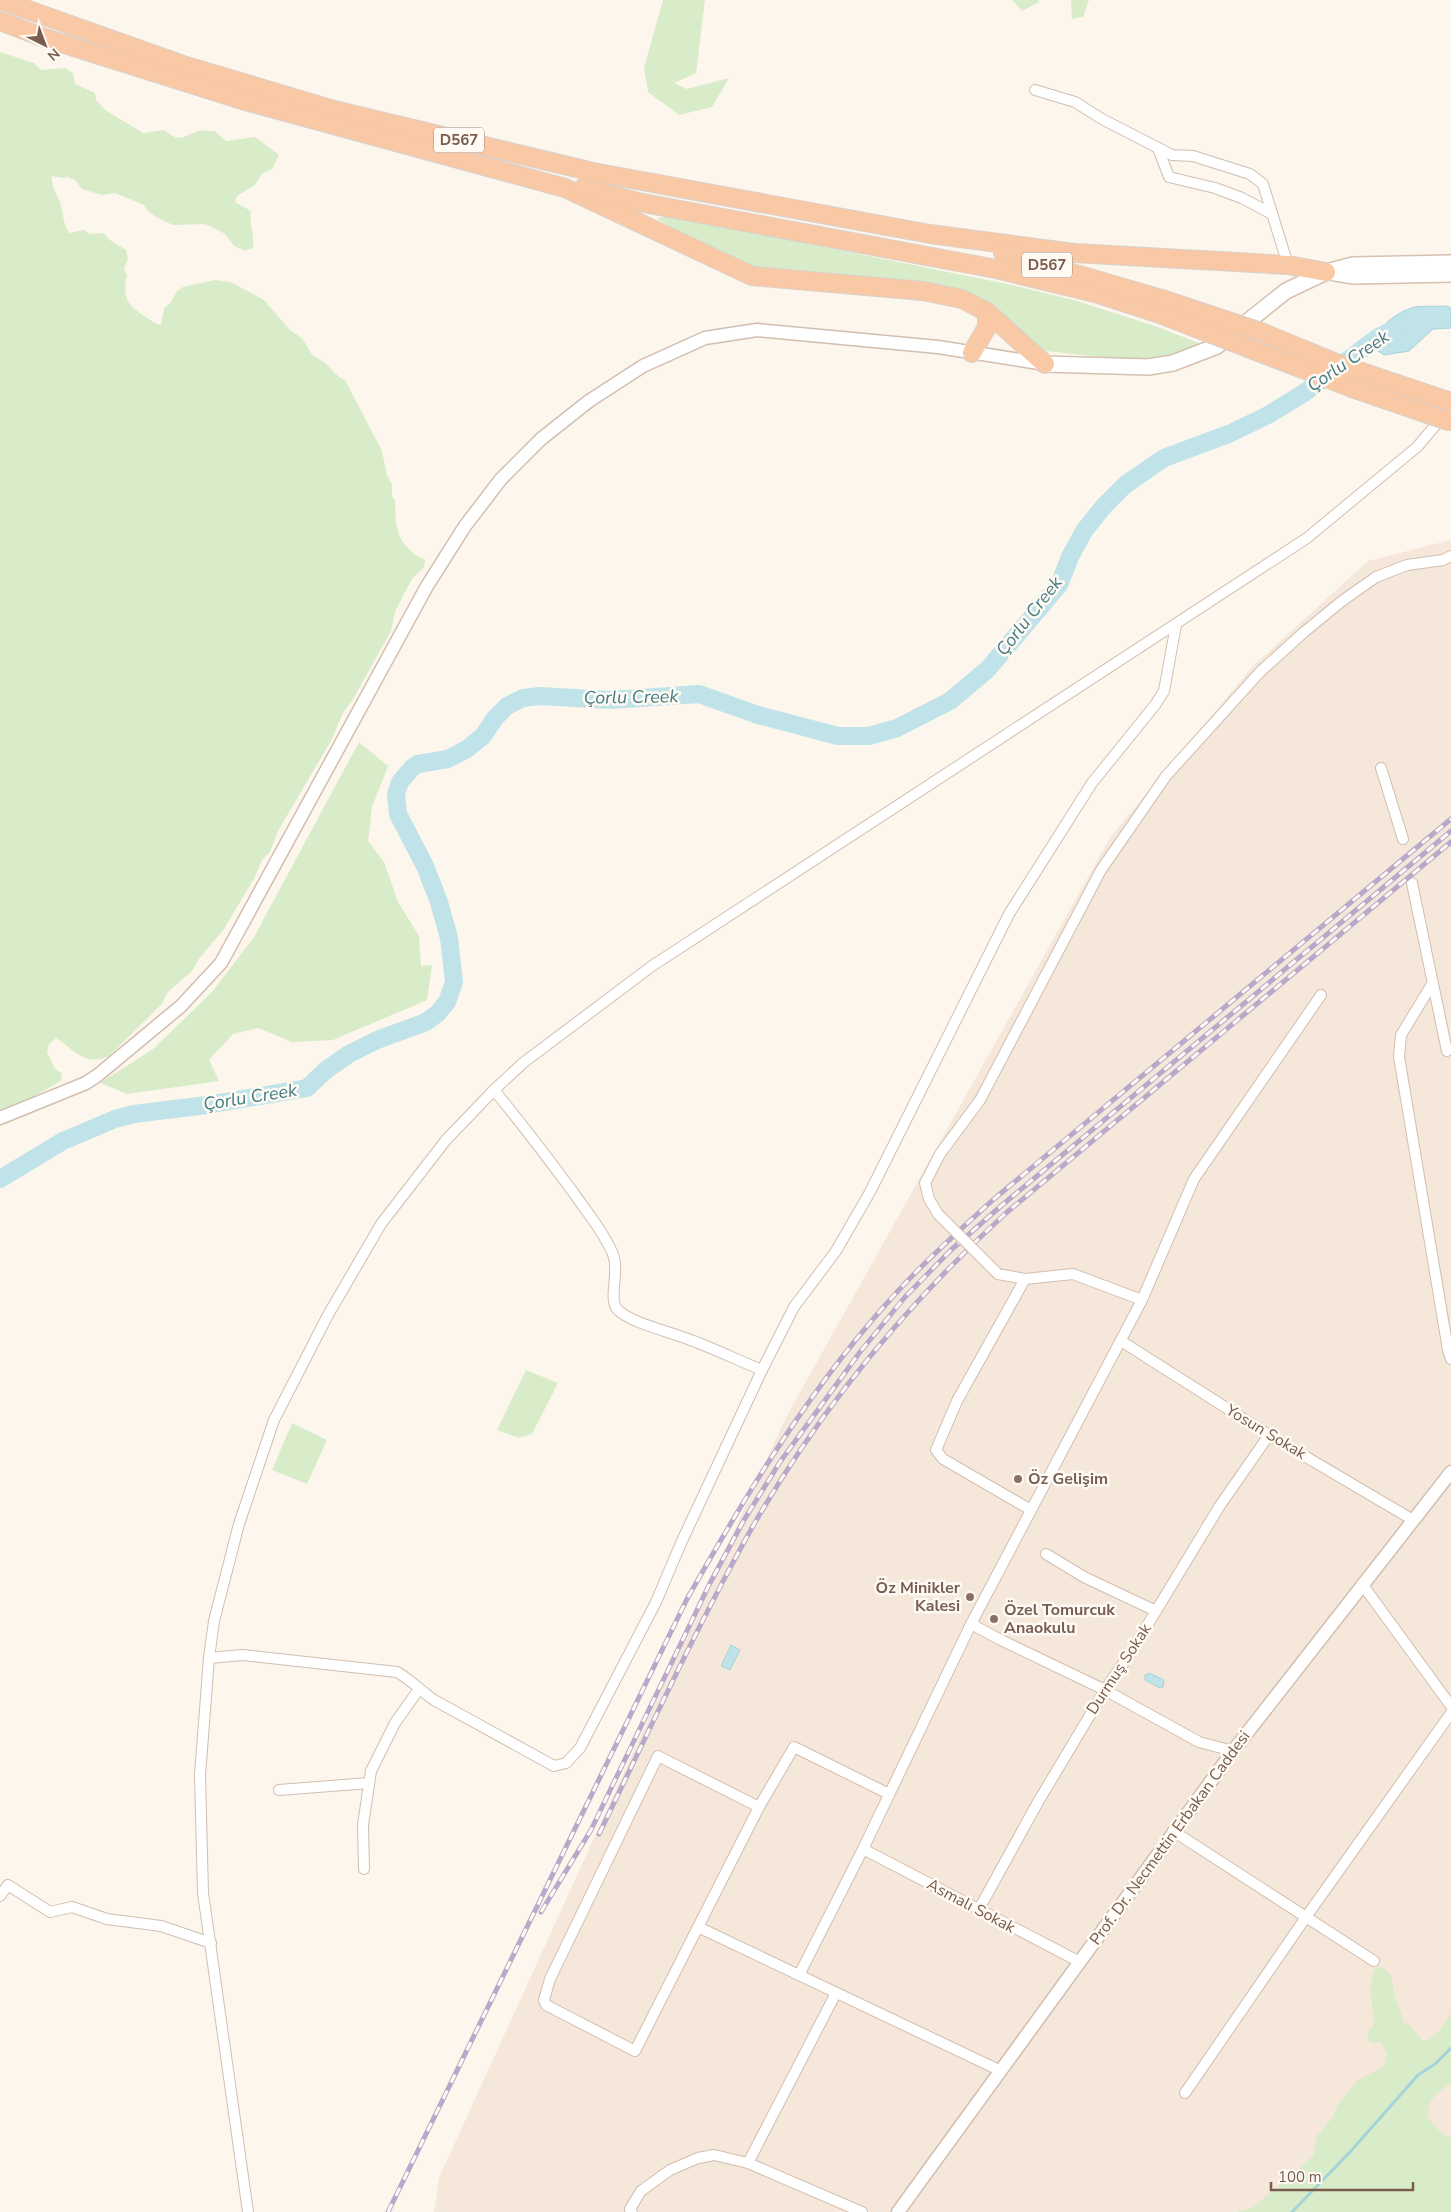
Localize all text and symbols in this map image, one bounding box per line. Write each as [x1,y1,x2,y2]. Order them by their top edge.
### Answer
north arrow [20,20,70,70]
text: N [43,44,64,65]
road number: D567 [434,128,484,152]
road number: D567 [1022,252,1072,278]
water label: Çorlu Creek [1302,324,1395,397]
water label: Çorlu Creek [990,571,1068,661]
water label: Çorlu Creek [584,684,679,710]
water label: Çorlu Creek [201,1078,300,1116]
street label: Yosun Sokak [1221,1399,1311,1465]
place label: Öz Gelişim [1028,1468,1108,1490]
marker: Öz Gelişim [1012,1473,1024,1485]
place label: Öz Minikler Kalesi [876,1577,961,1617]
marker: Öz Minikler Kalesi [964,1591,976,1603]
place label: Özel Tomurcuk Anaokulu [1004,1599,1115,1639]
marker: Özel Tomurcuk Anaokulu [988,1613,1000,1625]
street label: Durmuş Sokak [1081,1618,1157,1719]
street label: Prof. Dr. Necmettin Erbakan Caddesi [1085,1726,1255,1950]
street label: Asmalı Sokak [923,1873,1020,1939]
scale bar [1271,2160,1414,2192]
text: 100 m [1278,2167,1322,2187]

